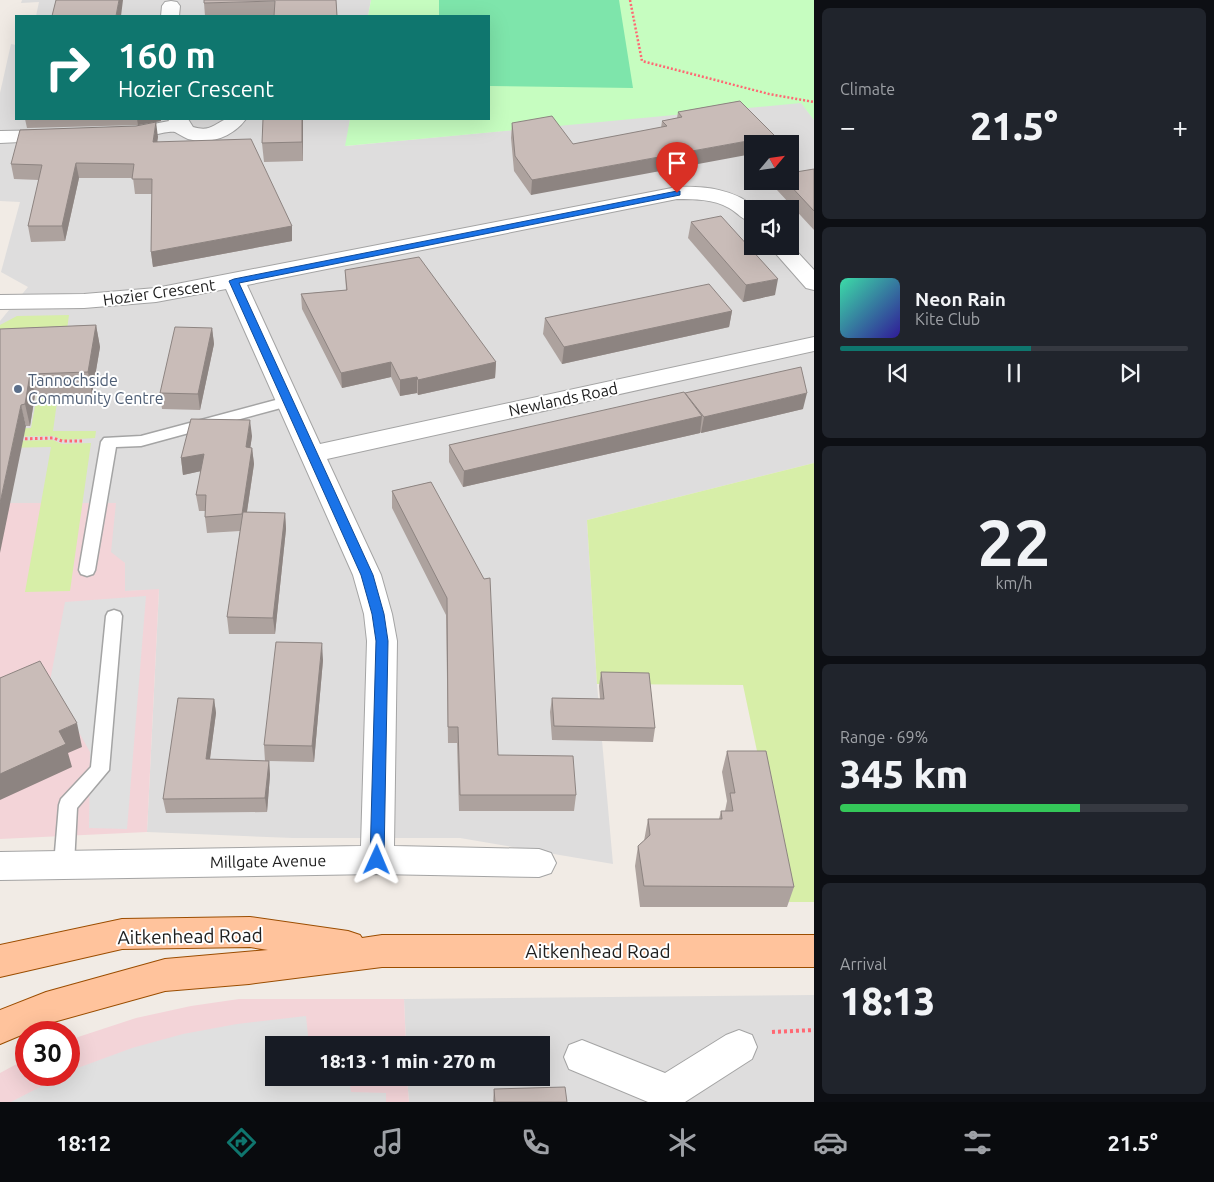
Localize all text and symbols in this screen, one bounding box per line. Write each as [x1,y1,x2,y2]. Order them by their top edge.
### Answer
icon: right [35,35,100,100]
text: 160 m [118,35,216,75]
text: Hozier Crescent [118,76,274,101]
text: Climate [840,80,895,98]
text: 21.5° [970,105,1058,147]
text: − [840,111,856,142]
text: + [1172,111,1188,142]
north arrow [744,135,799,190]
map controls [744,135,799,255]
pin [656,142,698,193]
icon: arrive [663,149,691,177]
button: sound [744,200,799,255]
street label: Hozier Crescent [102,275,217,309]
text: Neon Rain [915,288,1006,310]
text: Kite Club [915,310,980,328]
icon: previous [884,359,912,387]
icon: pause [1000,359,1028,387]
icon: next [1116,359,1144,387]
place label: Tannochside Community Centre [28,371,164,407]
street label: Newlands Road [507,379,619,419]
marker: Tannochside Community Centre [12,383,24,395]
text: 22 [977,505,1051,578]
text: km/h [996,574,1032,592]
text: Range · 69% [840,728,928,746]
text: 345 km [840,753,968,795]
position arrow [350,833,402,885]
street label: Millgate Avenue [210,851,326,871]
street label: Aitkenhead Road [117,924,263,948]
street label: Aitkenhead Road [525,940,671,962]
text: Arrival [840,955,887,973]
text: 18:13 [840,980,935,1022]
speed limit sign: 30 [15,1021,80,1086]
text: 18:13 · 1 min · 270 m [319,1050,496,1072]
icon: directions [224,1125,259,1160]
icon: music [371,1125,406,1160]
icon: phone [518,1125,553,1160]
icon: climate [665,1125,700,1160]
icon: car [813,1125,848,1160]
icon: filters [960,1125,995,1160]
text: 18:12 [56,1130,111,1155]
text: 21.5° [1107,1130,1158,1155]

